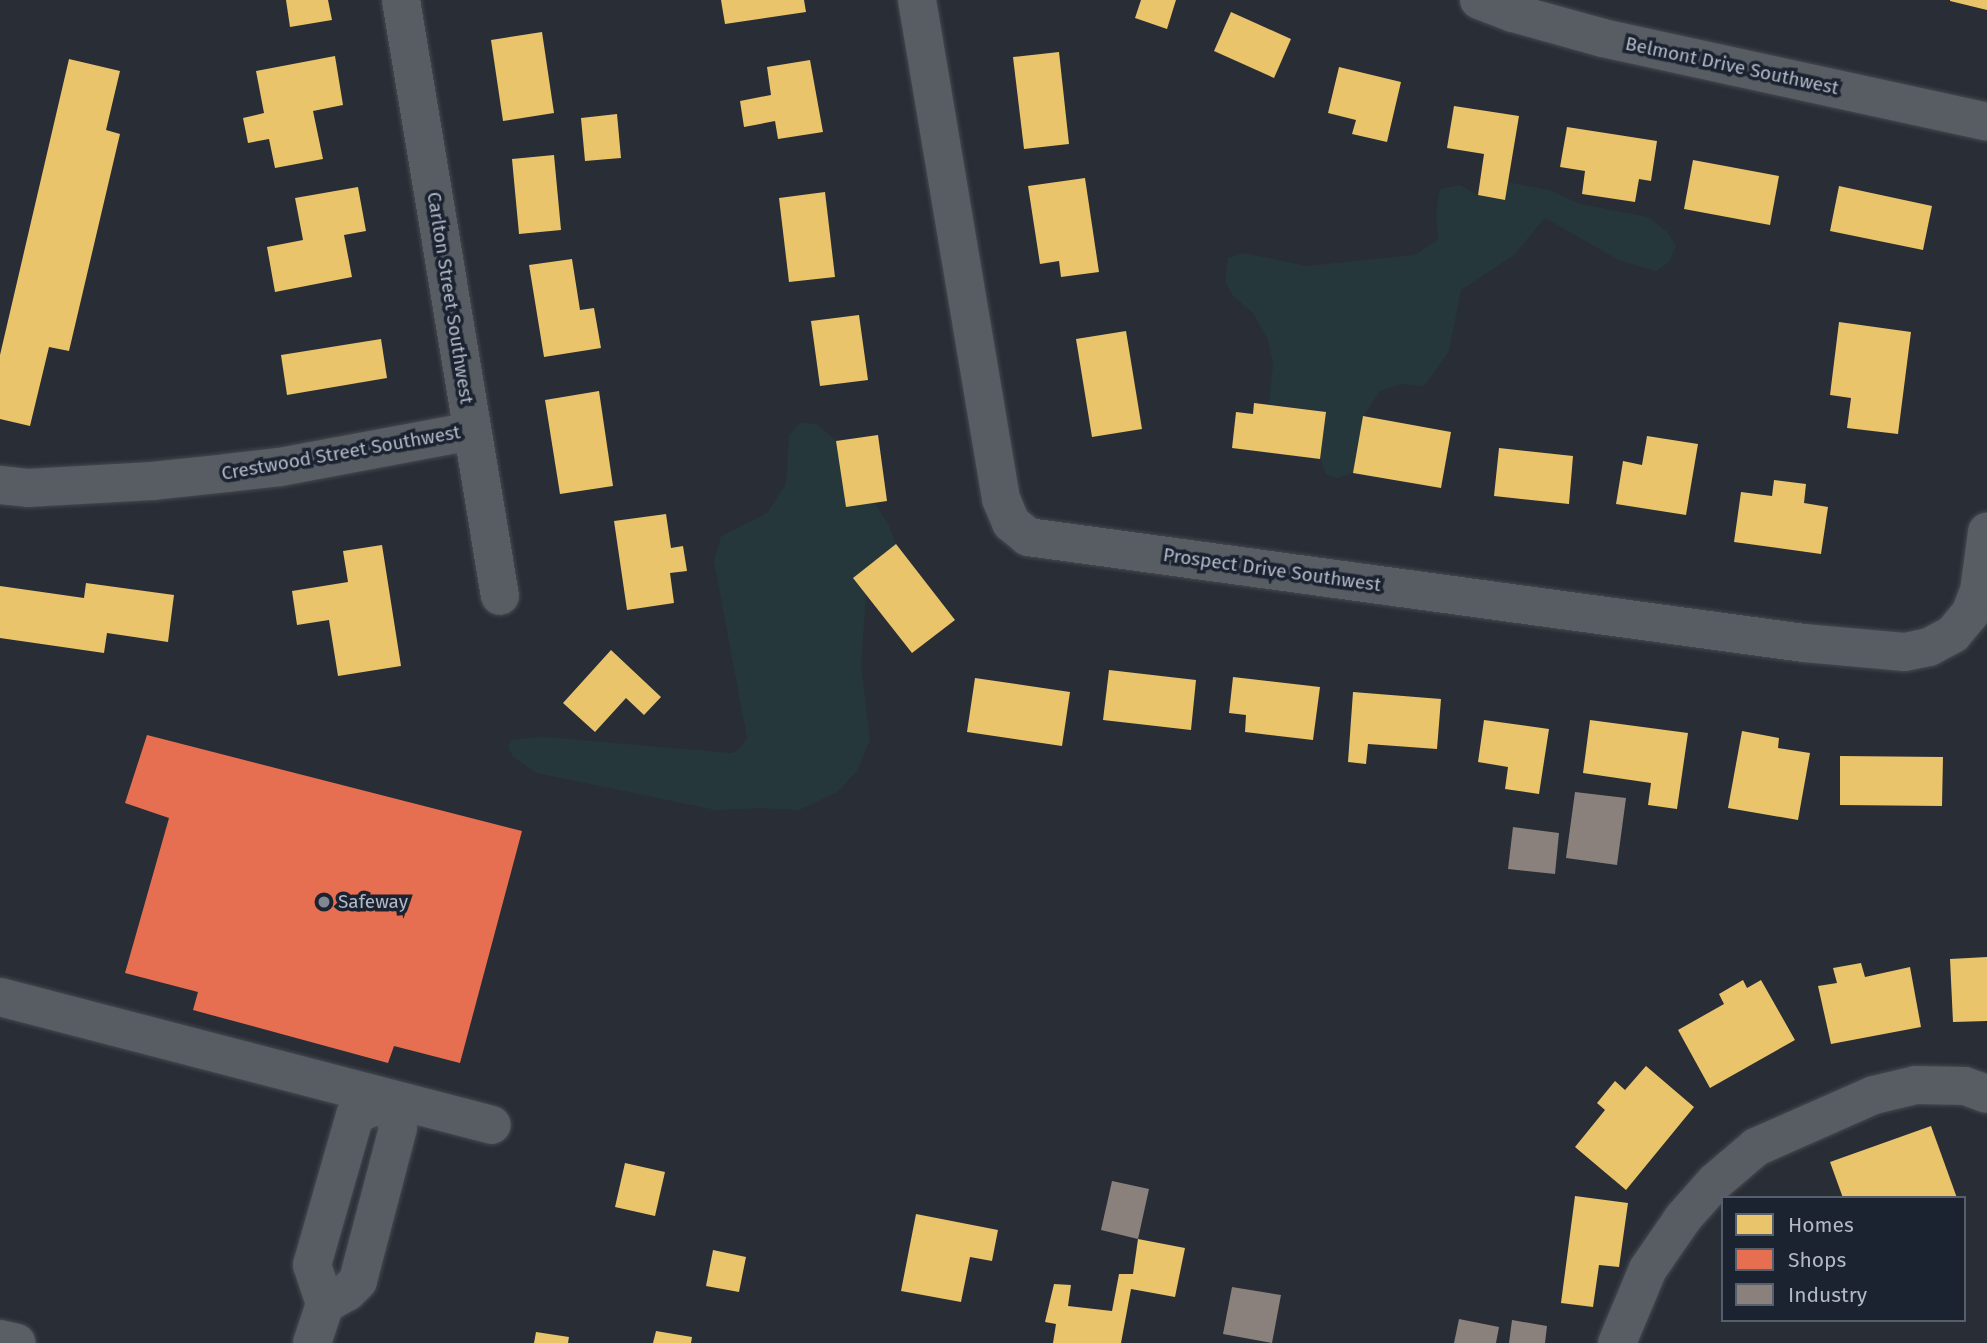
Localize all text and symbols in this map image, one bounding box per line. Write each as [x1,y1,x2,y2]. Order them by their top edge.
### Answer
street label: Belmont Drive Southwest [1623,32,1841,100]
street label: Carlton Street Southwest [422,190,478,406]
street label: Crestwood Street Southwest [220,421,462,485]
street label: Prospect Drive Southwest [1162,543,1382,597]
place label: Safeway [338,891,408,913]
marker: Safeway [316,894,332,910]
legend [1721,1196,1966,1322]
text: Homes [1788,1212,1854,1238]
text: Shops [1788,1247,1846,1273]
text: Industry [1788,1282,1867,1308]

